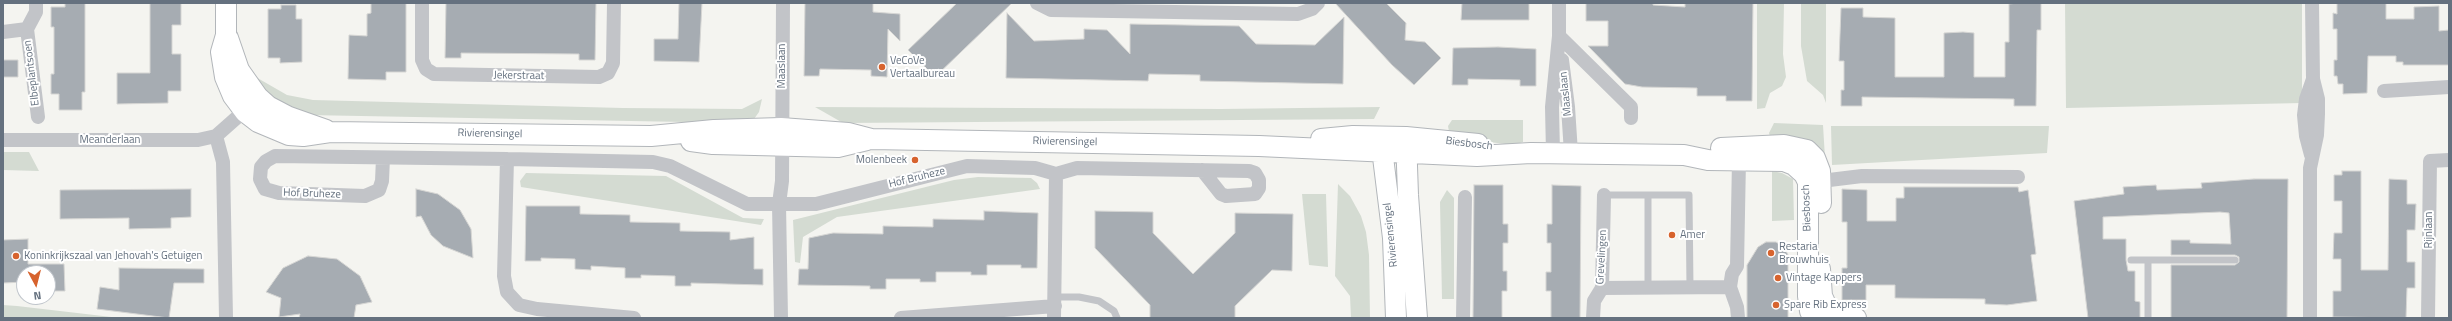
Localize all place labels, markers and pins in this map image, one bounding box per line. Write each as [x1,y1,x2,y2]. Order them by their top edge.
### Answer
place label: VeCoVe Vertaalbureau [890,54,955,80]
marker: VeCoVe Vertaalbureau [877,62,887,72]
place label: Molenbeek [856,153,907,167]
marker: Molenbeek [910,155,920,165]
place label: Amer [1680,228,1705,242]
marker: Amer [1667,230,1677,240]
place label: Restaria Brouwhuis [1779,240,1829,266]
marker: Restaria Brouwhuis [1766,248,1776,258]
place label: Koninkrijkszaal van Jehovah's Getuigen [24,249,203,263]
marker: Koninkrijkszaal van Jehovah's Getuigen [11,251,21,261]
place label: Vintage Kappers [1786,271,1862,285]
marker: Vintage Kappers [1773,273,1783,283]
place label: Spare Rib Express [1784,298,1867,312]
marker: Spare Rib Express [1771,300,1781,310]

